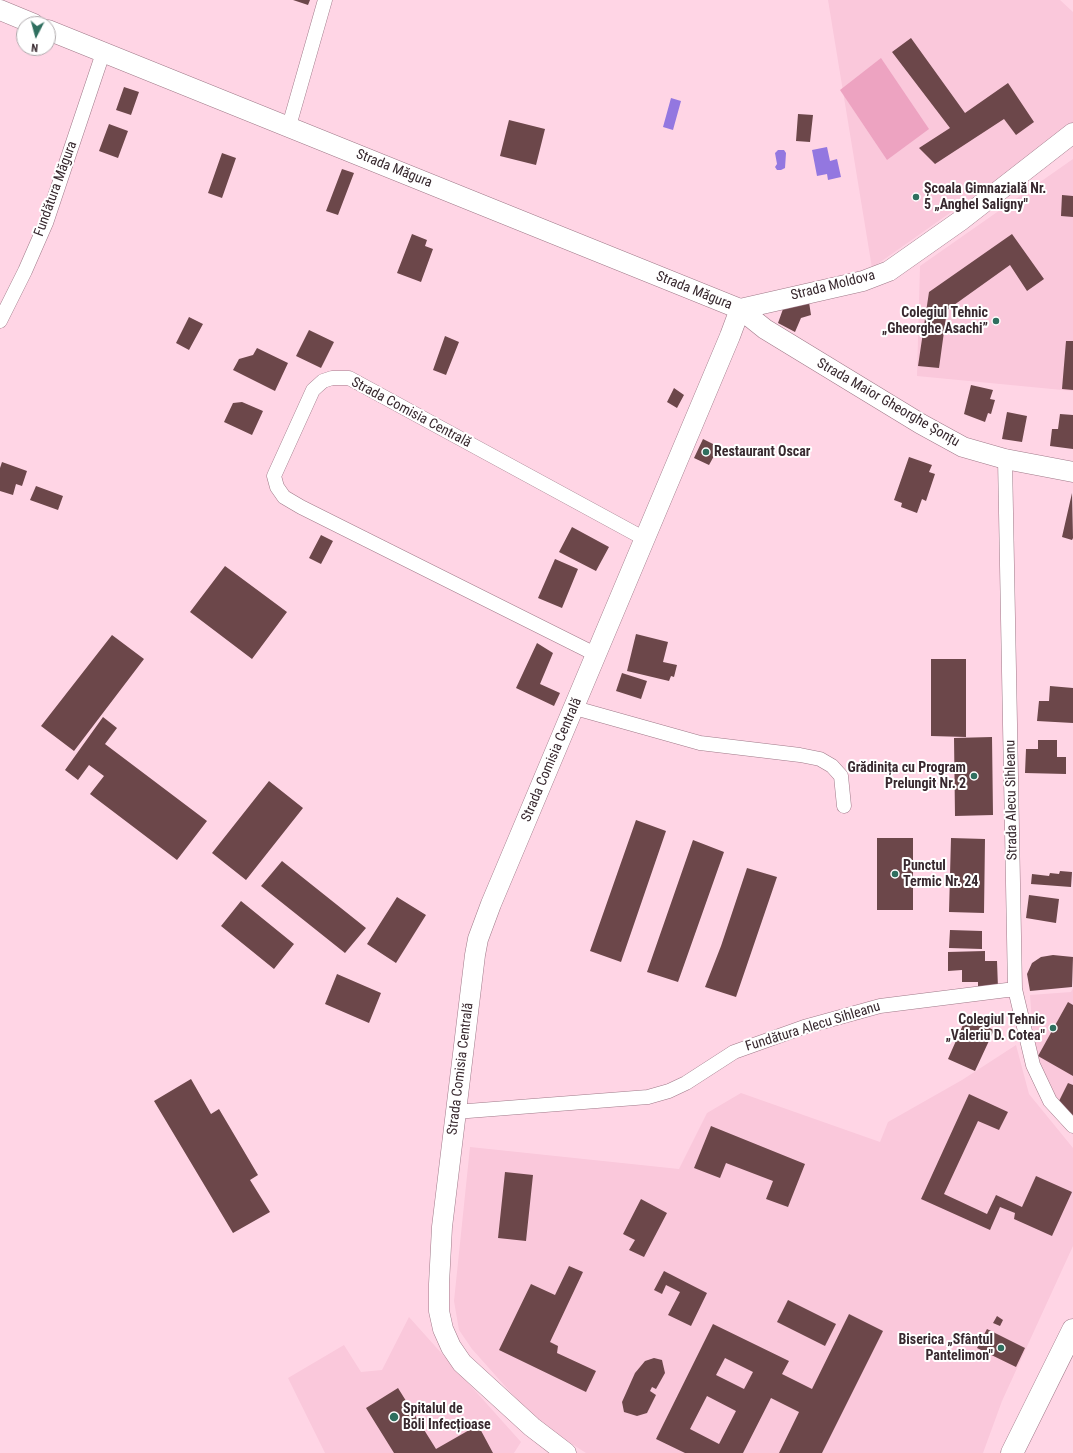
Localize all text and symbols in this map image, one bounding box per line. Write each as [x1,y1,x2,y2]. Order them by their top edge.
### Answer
north arrow [16,16,56,56]
text: N [31,41,39,54]
street label: Fundătura Măgura [31,139,81,239]
street label: Strada Măgura [353,146,435,192]
place label: Școala Gimnazială Nr. 5 „Anghel Saligny" [924,181,1046,214]
marker: Școala Gimnazială Nr. 5 „Anghel Saligny" [911,192,921,202]
street label: Strada Moldova [789,267,877,305]
street label: Strada Măgura [653,268,735,314]
place label: Colegiul Tehnic „Gheorghe Asachi” [882,305,988,338]
marker: Colegiul Tehnic „Gheorghe Asachi” [991,316,1001,326]
street label: Strada Maior Gheorghe Șonțu [814,355,962,451]
street label: Strada Comisia Centrală [348,374,474,452]
place label: Restaurant Oscar [714,444,810,460]
marker: Restaurant Oscar [701,447,711,457]
street label: Strada Comisia Centrală [518,695,586,825]
street label: Strada Alecu Sihleanu [1003,740,1021,860]
place label: Grădinița cu Program Prelungit Nr. 2 [847,760,966,792]
marker: Grădinița cu Program Prelungit Nr. 2 [969,771,979,781]
place label: Punctul Termic Nr. 24 [903,858,978,890]
marker: Punctul Termic Nr. 24 [890,869,900,879]
street label: Fundătura Alecu Sihleanu [744,998,882,1056]
street label: Strada Comisia Centrală [445,1002,477,1136]
place label: Colegiul Tehnic „Valeriu D. Cotea" [945,1012,1045,1044]
marker: Colegiul Tehnic „Valeriu D. Cotea" [1048,1023,1058,1033]
place label: Biserica „Sfântul Pantelimon" [898,1332,993,1364]
marker: Biserica „Sfântul Pantelimon" [996,1343,1006,1353]
place label: Spitalul de Boli Infecțioase [403,1401,491,1434]
marker: Spitalul de Boli Infecțioase [388,1411,400,1423]

